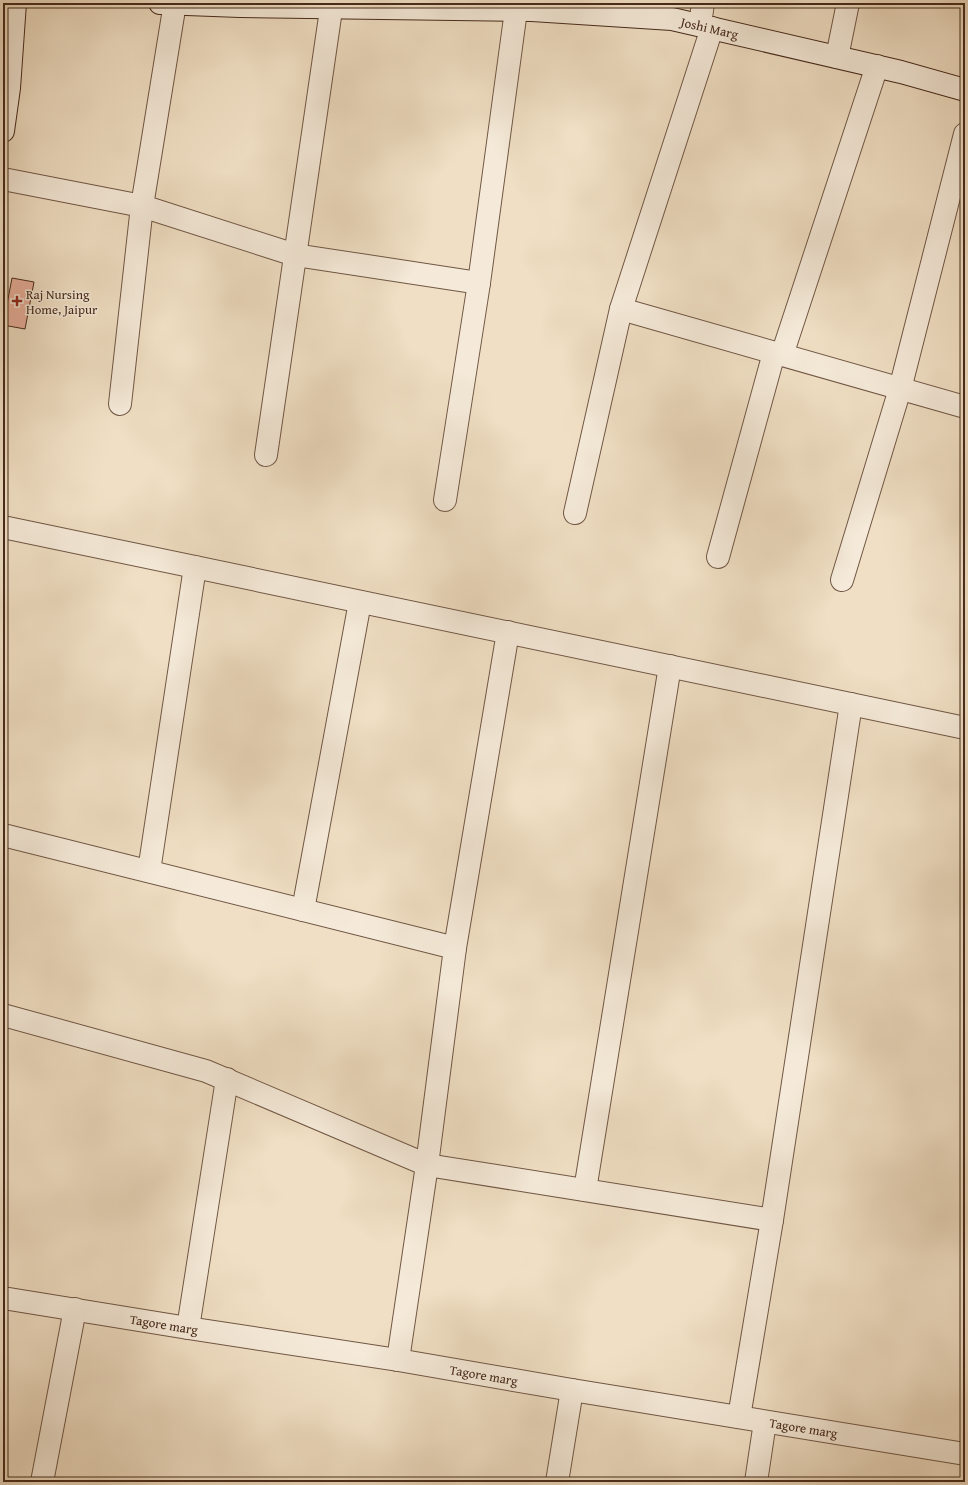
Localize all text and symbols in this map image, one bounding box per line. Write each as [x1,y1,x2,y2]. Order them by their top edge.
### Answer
street label: Joshi Marg [677,12,741,44]
place label: Raj Nursing Home, Jaipur [26,285,98,319]
marker: Raj Nursing Home, Jaipur [11,295,23,307]
street label: Tagore marg [128,1310,200,1339]
street label: Tagore marg [448,1360,520,1391]
street label: Tagore marg [768,1413,839,1443]

